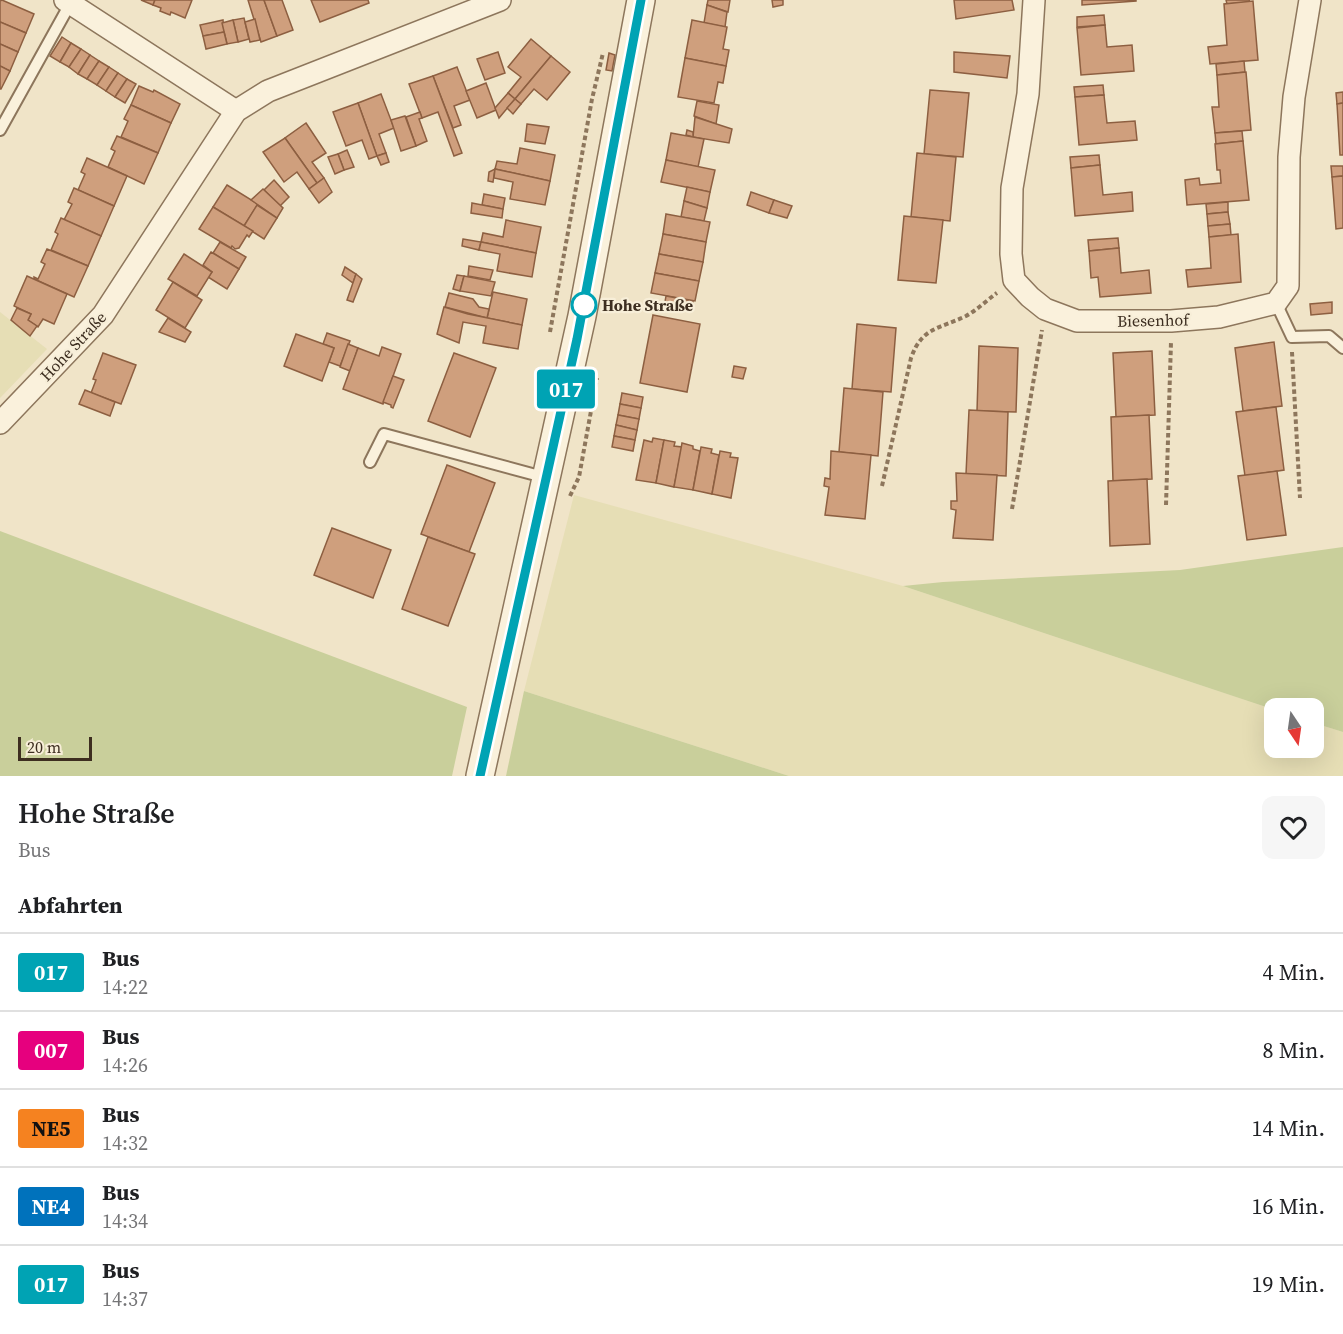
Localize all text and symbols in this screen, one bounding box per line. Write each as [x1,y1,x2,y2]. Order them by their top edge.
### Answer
marker: Hohe Straße [571,292,597,318]
place label: Hohe Straße [602,294,693,316]
street label: Hohe Straße [35,306,111,386]
street label: Biesenhof [1117,308,1190,332]
line badge: 017 [532,370,600,408]
text: 017 [549,375,583,404]
north arrow [1264,698,1324,758]
map controls [1264,698,1324,758]
scale bar [18,734,92,762]
text: 20 m [27,736,61,758]
text: Hohe Straße [18,794,175,832]
button: heart [1262,796,1325,859]
text: Bus [18,836,51,864]
text: Abfahrten [18,890,123,920]
text: Bus [102,943,139,973]
text: 4 Min. [1263,957,1325,987]
text: 017 [34,958,68,987]
text: 14:22 [102,973,148,1001]
text: Bus [102,1021,139,1051]
text: 8 Min. [1263,1035,1325,1065]
text: 007 [34,1036,68,1065]
text: 14:26 [102,1051,148,1079]
text: Bus [102,1099,139,1129]
text: 14 Min. [1252,1113,1325,1143]
text: NE5 [32,1114,70,1143]
text: 14:32 [102,1129,148,1157]
text: Bus [102,1177,139,1207]
text: 16 Min. [1252,1191,1325,1221]
text: NE4 [32,1192,70,1221]
text: 14:34 [102,1207,148,1235]
text: Bus [102,1255,139,1285]
text: 19 Min. [1252,1269,1325,1299]
text: 017 [34,1270,68,1299]
text: 14:37 [102,1285,148,1313]

